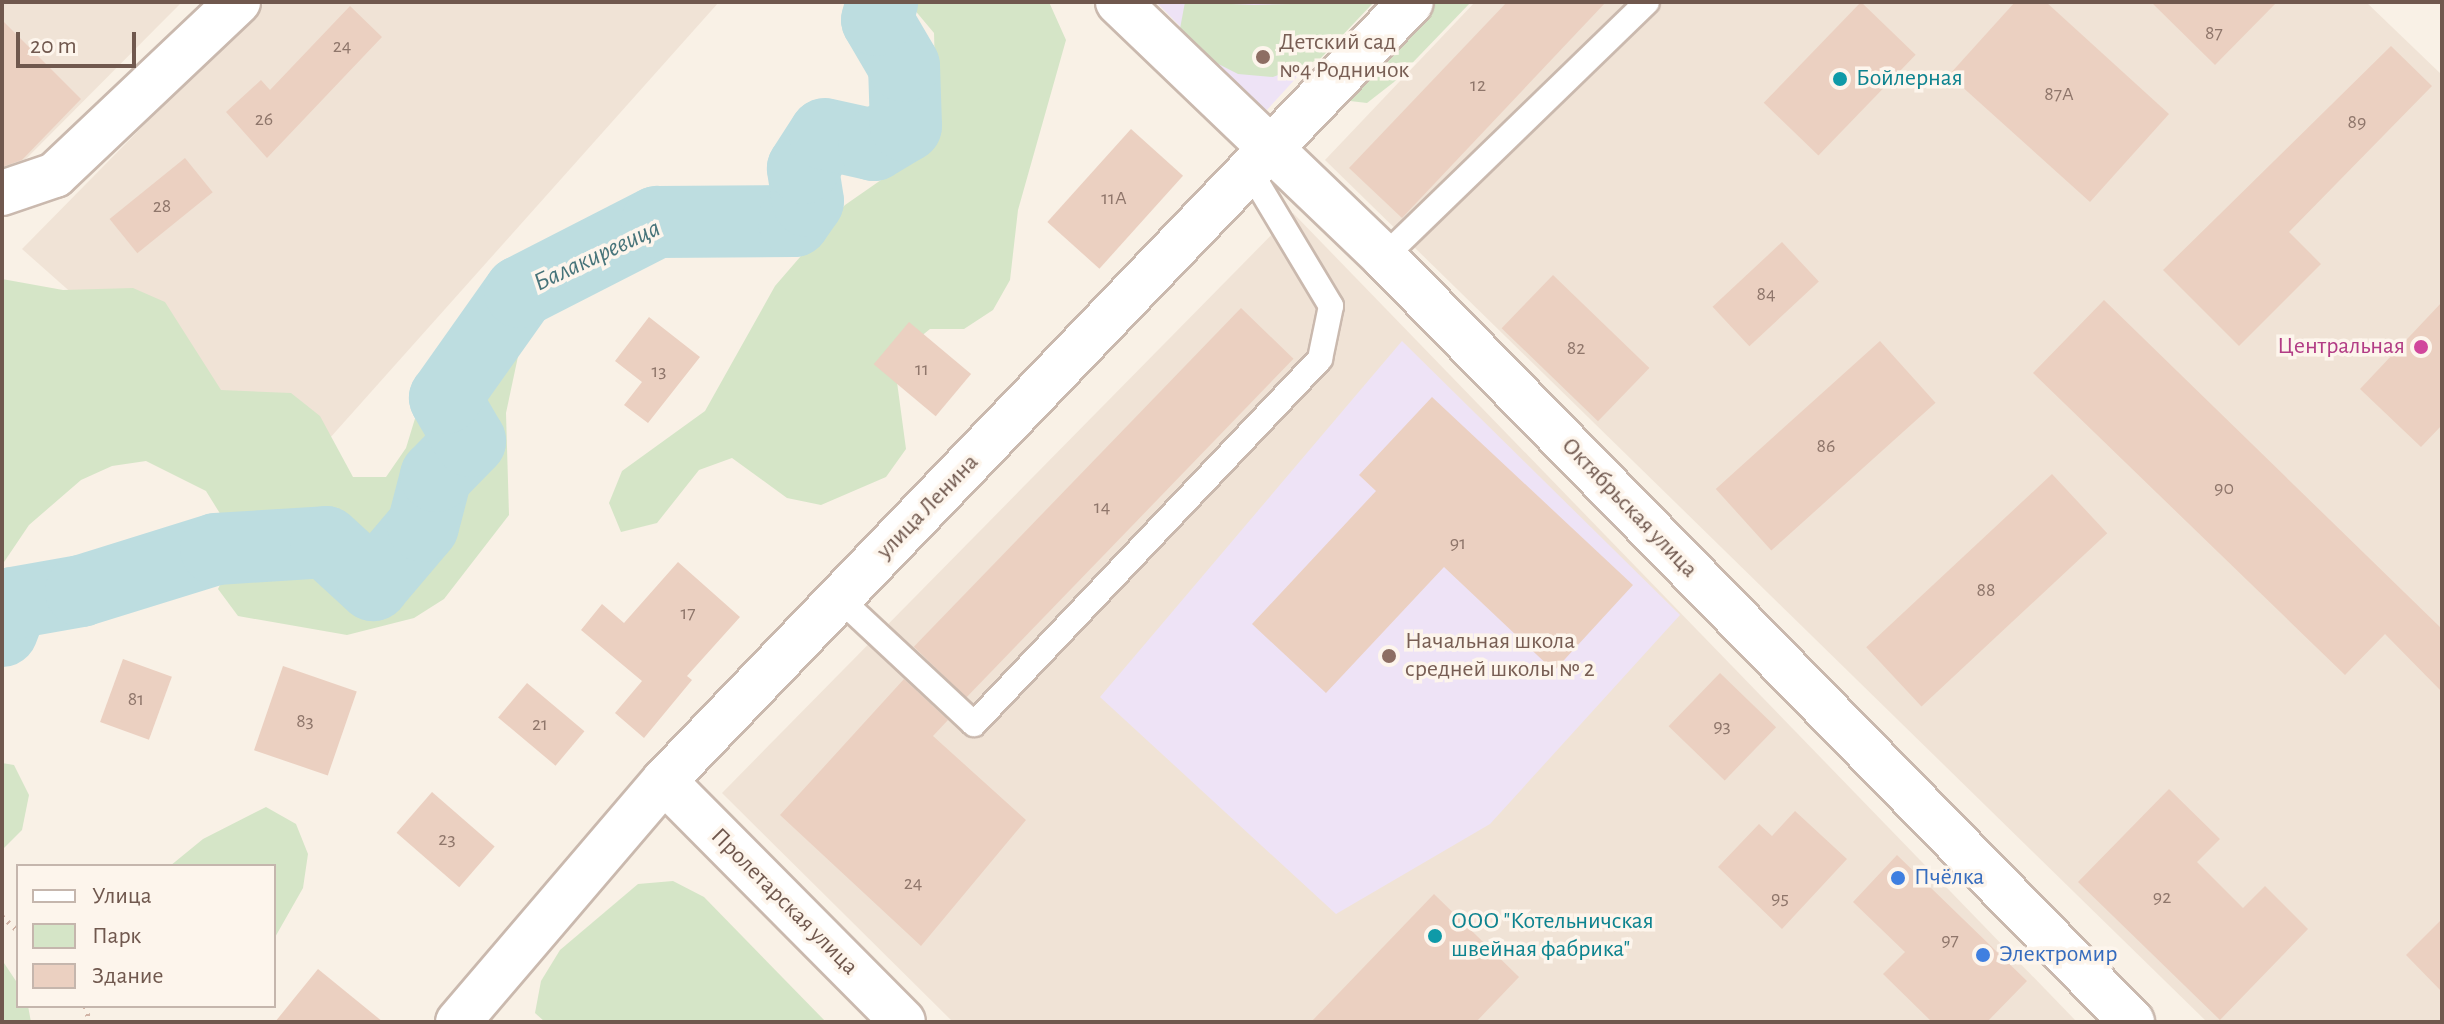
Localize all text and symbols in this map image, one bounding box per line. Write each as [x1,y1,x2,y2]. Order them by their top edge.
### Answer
scale bar [20,16,140,66]
house number: 87 [2205,21,2223,45]
place label: Детский сад №4 Родничок [1279,29,1409,85]
text: 20 m [30,34,77,58]
house number: 24 [333,34,351,58]
marker: Детский сад №4 Родничок [1254,48,1272,66]
place label: Бойлерная [1856,65,1963,93]
marker: Бойлерная [1831,70,1849,88]
house number: 12 [1470,73,1486,97]
house number: 87А [2044,82,2074,106]
house number: 26 [255,107,273,131]
house number: 89 [2348,110,2366,134]
house number: 11А [1101,186,1127,210]
house number: 28 [153,194,171,218]
water label: Балакиревица [529,213,665,299]
house number: 84 [1756,282,1776,306]
place label: Центральная [2277,333,2405,361]
house number: 82 [1567,336,1585,360]
marker: Центральная [2412,338,2430,356]
house number: 11 [915,357,929,381]
house number: 13 [651,359,667,383]
street label: Октябрьская улица [1555,432,1703,584]
house number: 86 [1817,434,1835,458]
street label: улица Ленина [871,449,985,565]
house number: 90 [2214,476,2234,500]
house number: 14 [1094,495,1110,519]
house number: 91 [1450,531,1466,555]
house number: 88 [1977,578,1995,602]
house number: 17 [680,601,696,625]
place label: Начальная школа средней школы № 2 [1405,628,1595,684]
marker: Начальная школа средней школы № 2 [1380,647,1398,665]
house number: 81 [128,687,144,711]
house number: 83 [296,709,314,733]
house number: 21 [532,712,548,736]
house number: 93 [1713,714,1731,738]
street label: Пролетарская улица [704,822,864,982]
house number: 23 [438,827,456,851]
legend [16,864,276,1008]
place label: Пчёлка [1914,864,1984,892]
marker: Пчёлка [1889,869,1907,887]
house number: 24 [904,871,922,895]
text: Улица [92,884,152,908]
house number: 92 [2153,885,2171,909]
house number: 95 [1771,886,1789,910]
place label: ООО "Котельничская швейная фабрика" [1451,908,1654,964]
text: Парк [92,924,141,948]
marker: ООО "Котельничская швейная фабрика" [1426,927,1444,945]
house number: 97 [1941,928,1959,952]
place label: Электромир [1999,941,2117,969]
marker: Электромир [1974,946,1992,964]
text: Здание [92,964,163,988]

